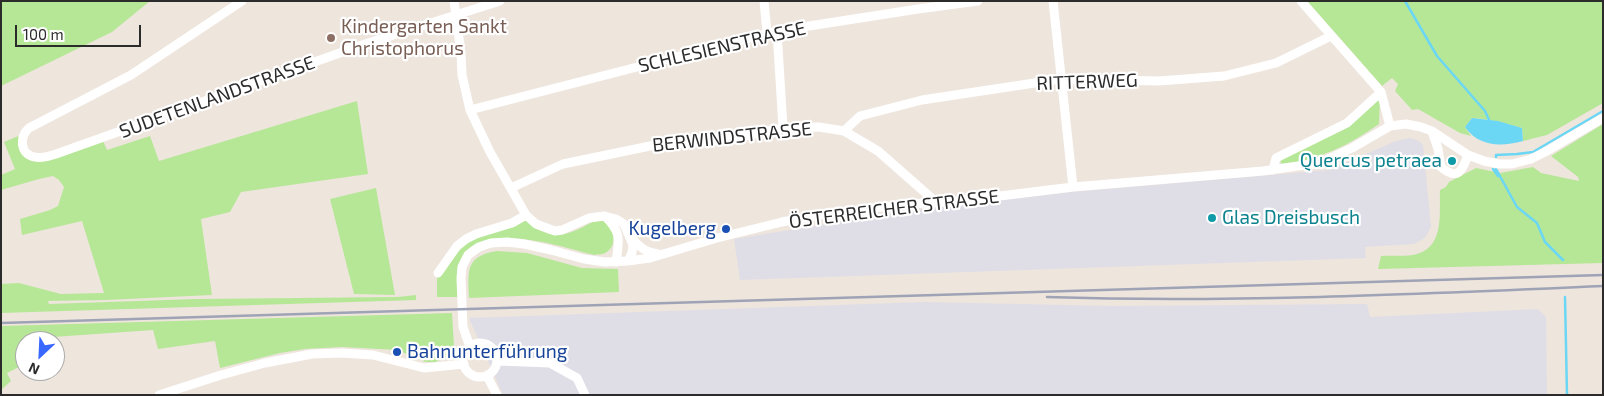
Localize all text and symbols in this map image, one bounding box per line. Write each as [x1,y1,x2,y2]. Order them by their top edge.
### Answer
scale bar [18,15,144,47]
place label: Kindergarten Sankt Christophorus [341,16,507,60]
street label: SCHLESIENSTRASSE [636,17,808,77]
text: 100 m [23,25,64,43]
marker: Kindergarten Sankt Christophorus [325,32,337,44]
street label: SUDETENLANDSTRASSE [116,51,318,143]
street label: RITTERWEG [1036,69,1138,95]
street label: BERWINDSTRASSE [651,117,813,157]
place label: Quercus petraea [1300,150,1442,172]
marker: Quercus petraea [1446,155,1458,167]
street label: ÖSTERREICHER STRASSE [788,185,1000,233]
place label: Glas Dreisbusch [1222,207,1360,229]
marker: Glas Dreisbusch [1206,212,1218,224]
place label: Kugelberg [628,218,716,240]
marker: Kugelberg [720,223,732,235]
north arrow [15,331,65,381]
place label: Bahnunterführung [407,341,567,363]
marker: Bahnunterführung [391,346,403,358]
text: N [26,359,42,379]

